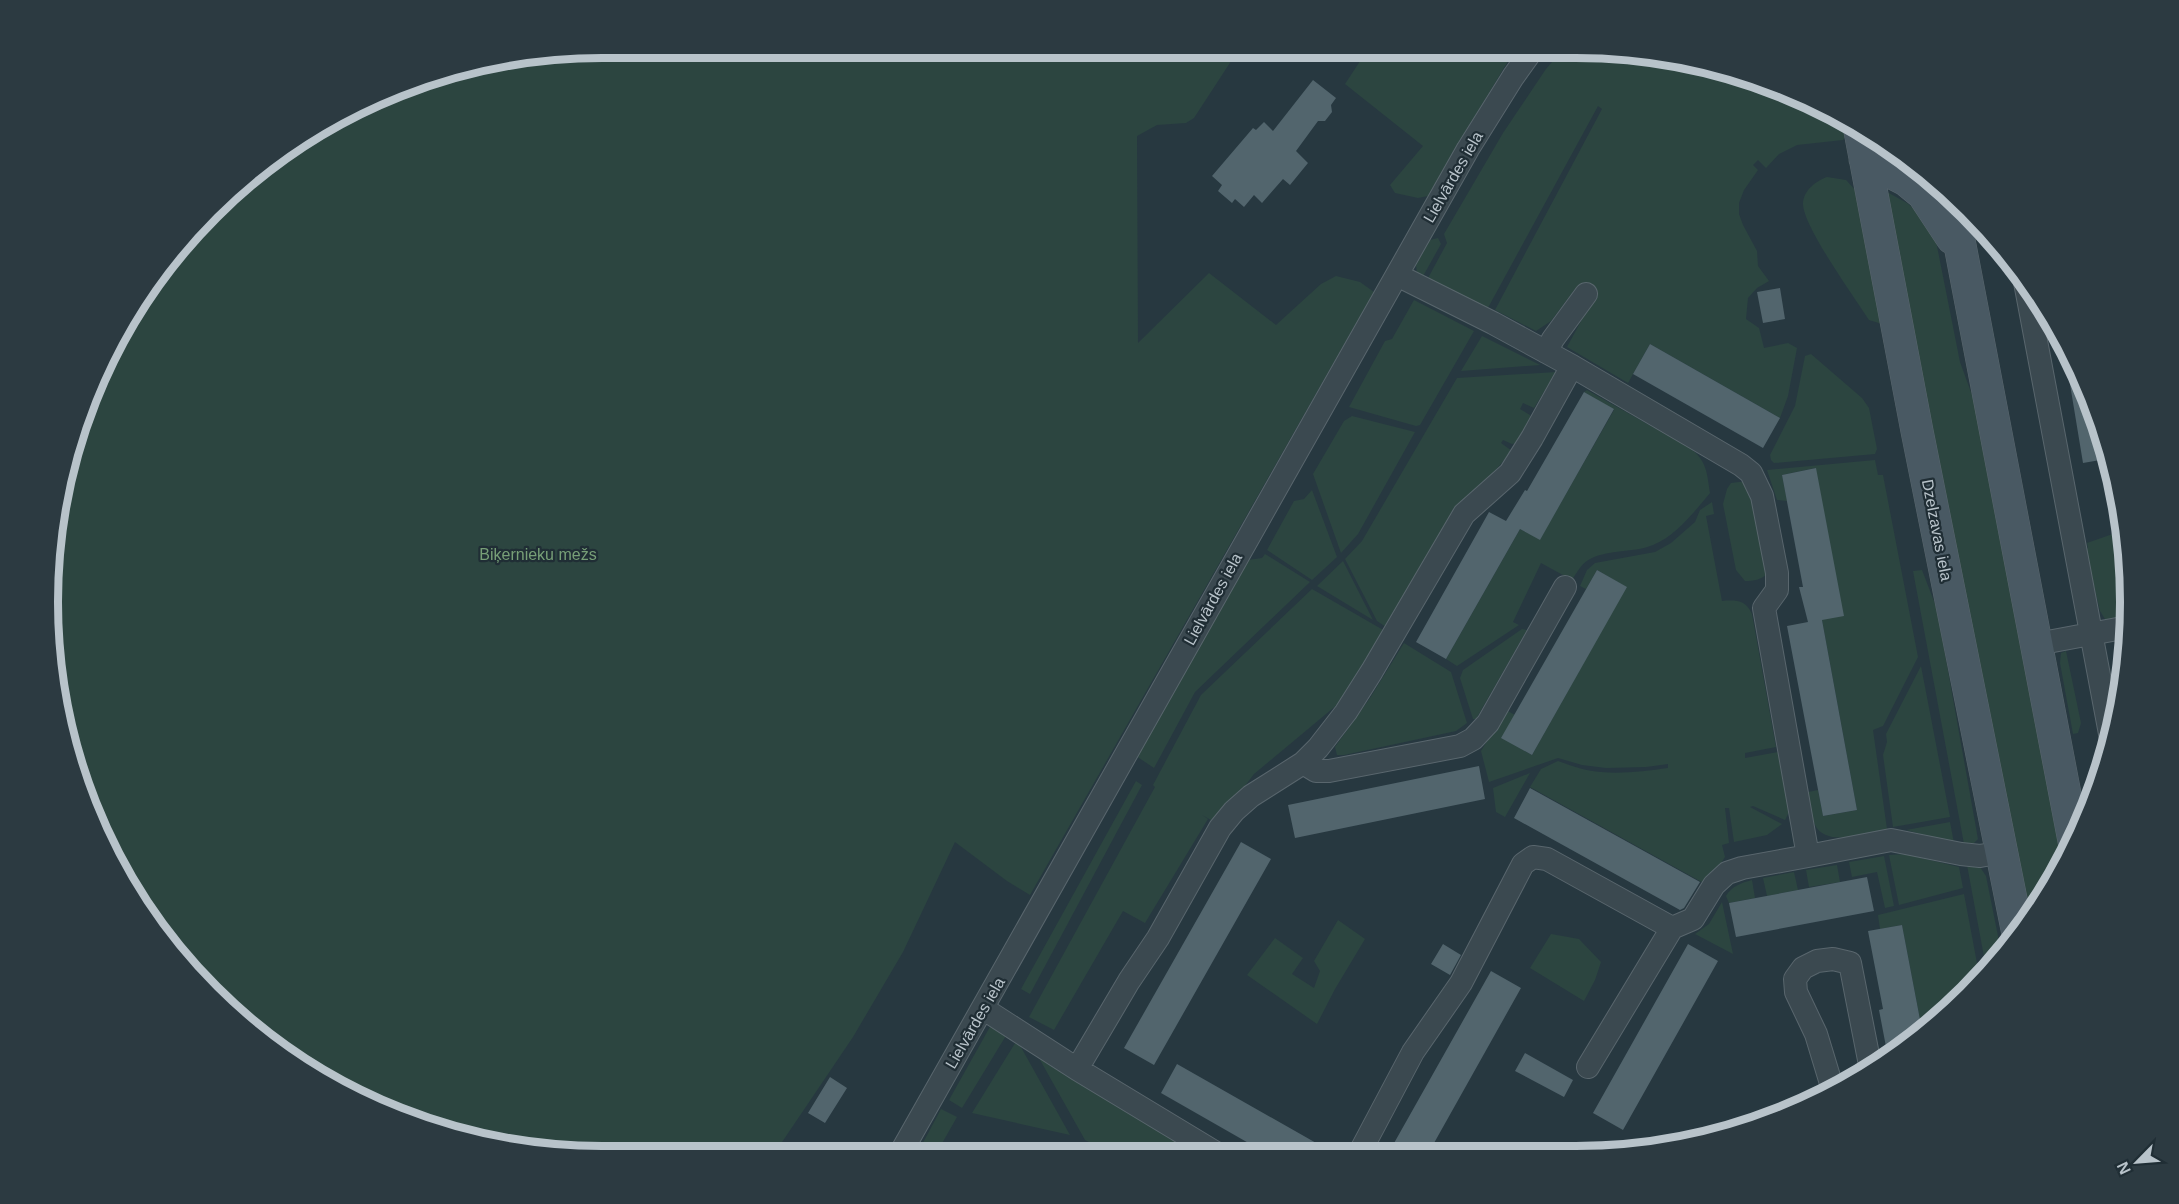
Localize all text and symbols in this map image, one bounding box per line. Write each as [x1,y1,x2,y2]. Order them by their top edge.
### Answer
street label: Lielvārdes iela [1420,128,1486,226]
street label: Dzelzavas iela [1919,478,1955,582]
park label: Biķernieku mežs [479,546,597,563]
street label: Lielvārdes iela [1181,550,1245,648]
street label: Lielvārdes iela [942,974,1008,1072]
north arrow [2107,1132,2167,1192]
text: N [2114,1159,2134,1177]

